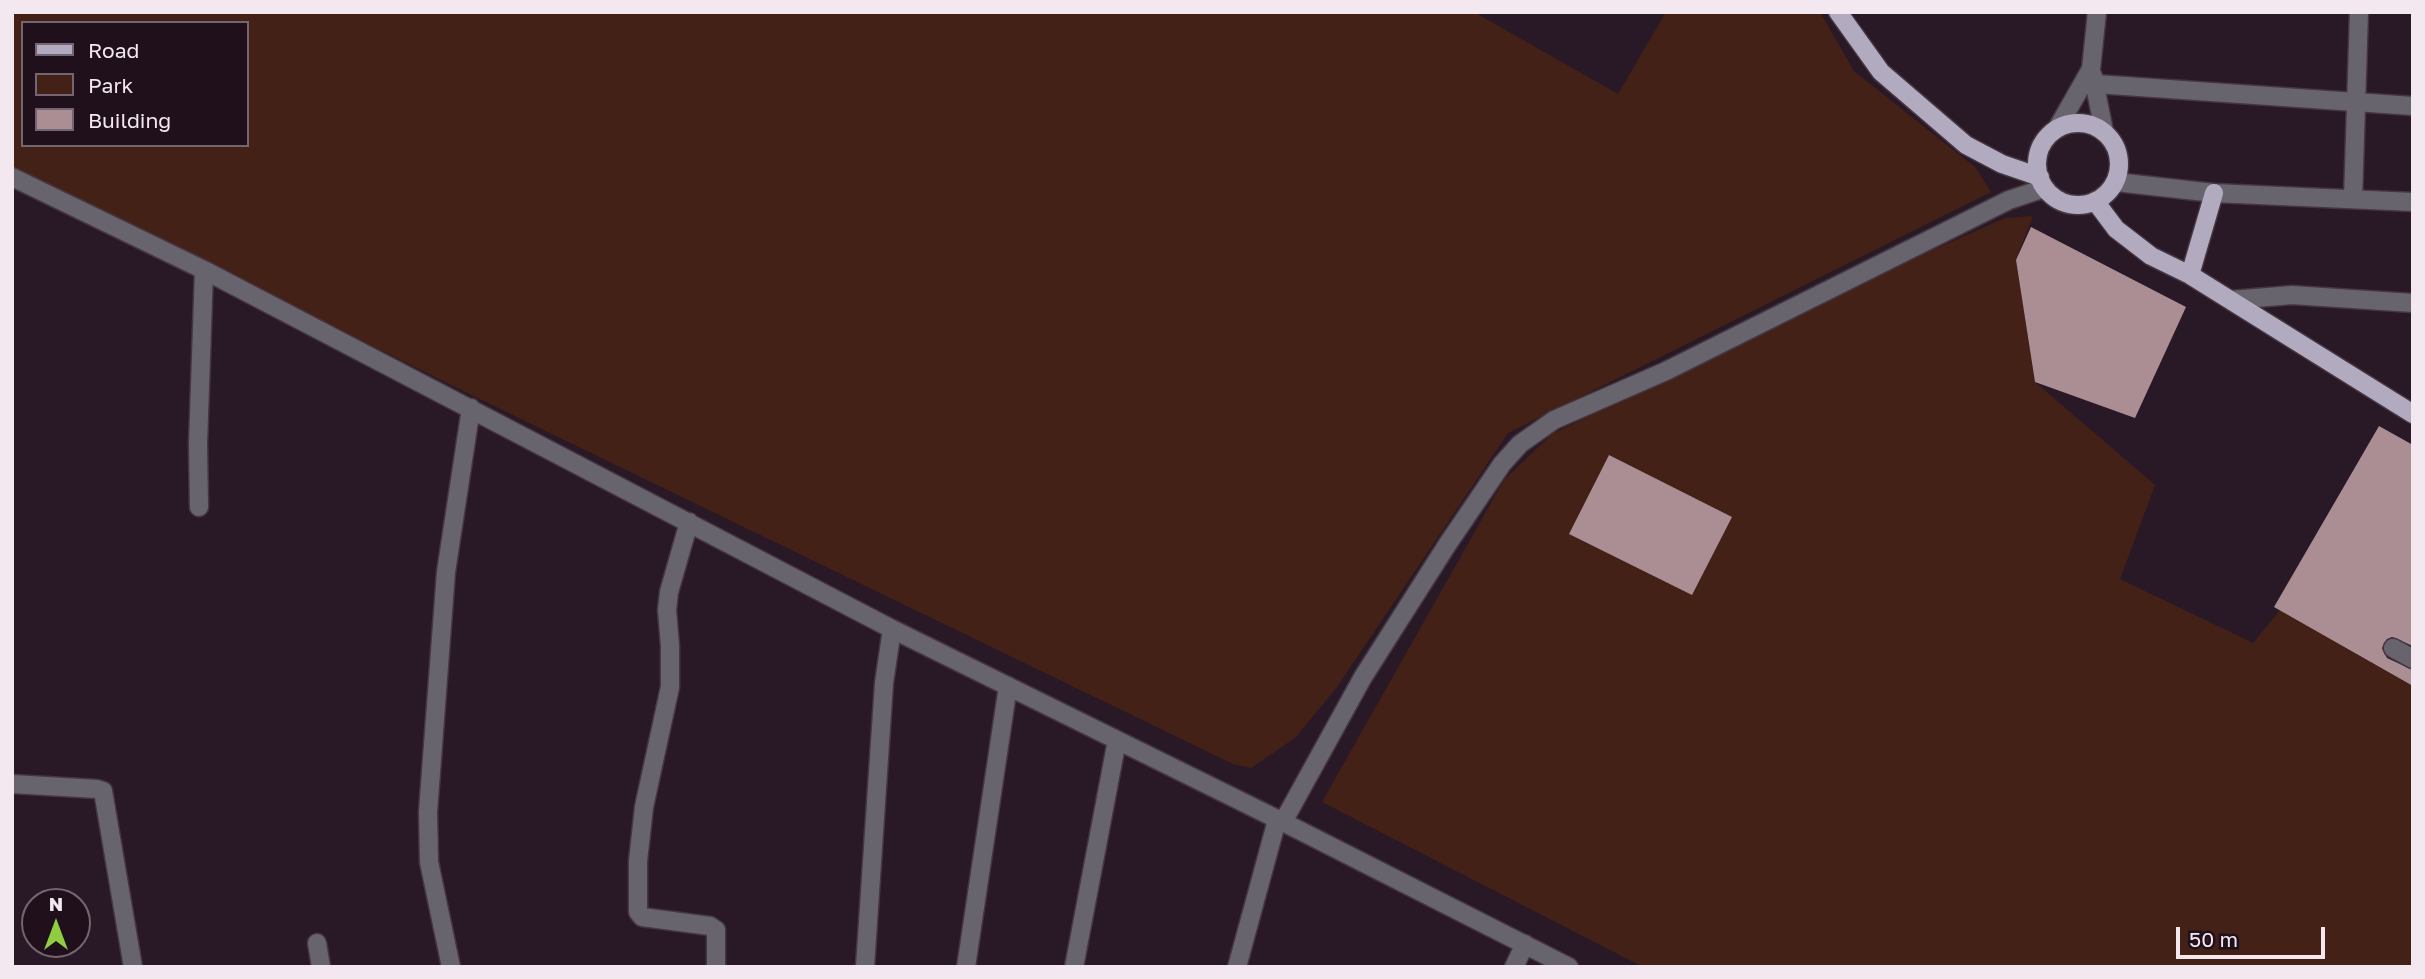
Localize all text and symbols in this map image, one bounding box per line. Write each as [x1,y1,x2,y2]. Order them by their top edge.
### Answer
legend [21,21,248,147]
text: Road [88,37,139,63]
text: Park [88,72,133,98]
text: Building [88,107,171,133]
north arrow [21,888,91,958]
text: N [49,892,63,915]
scale bar [2180,912,2329,956]
text: 50 m [2189,926,2238,952]

